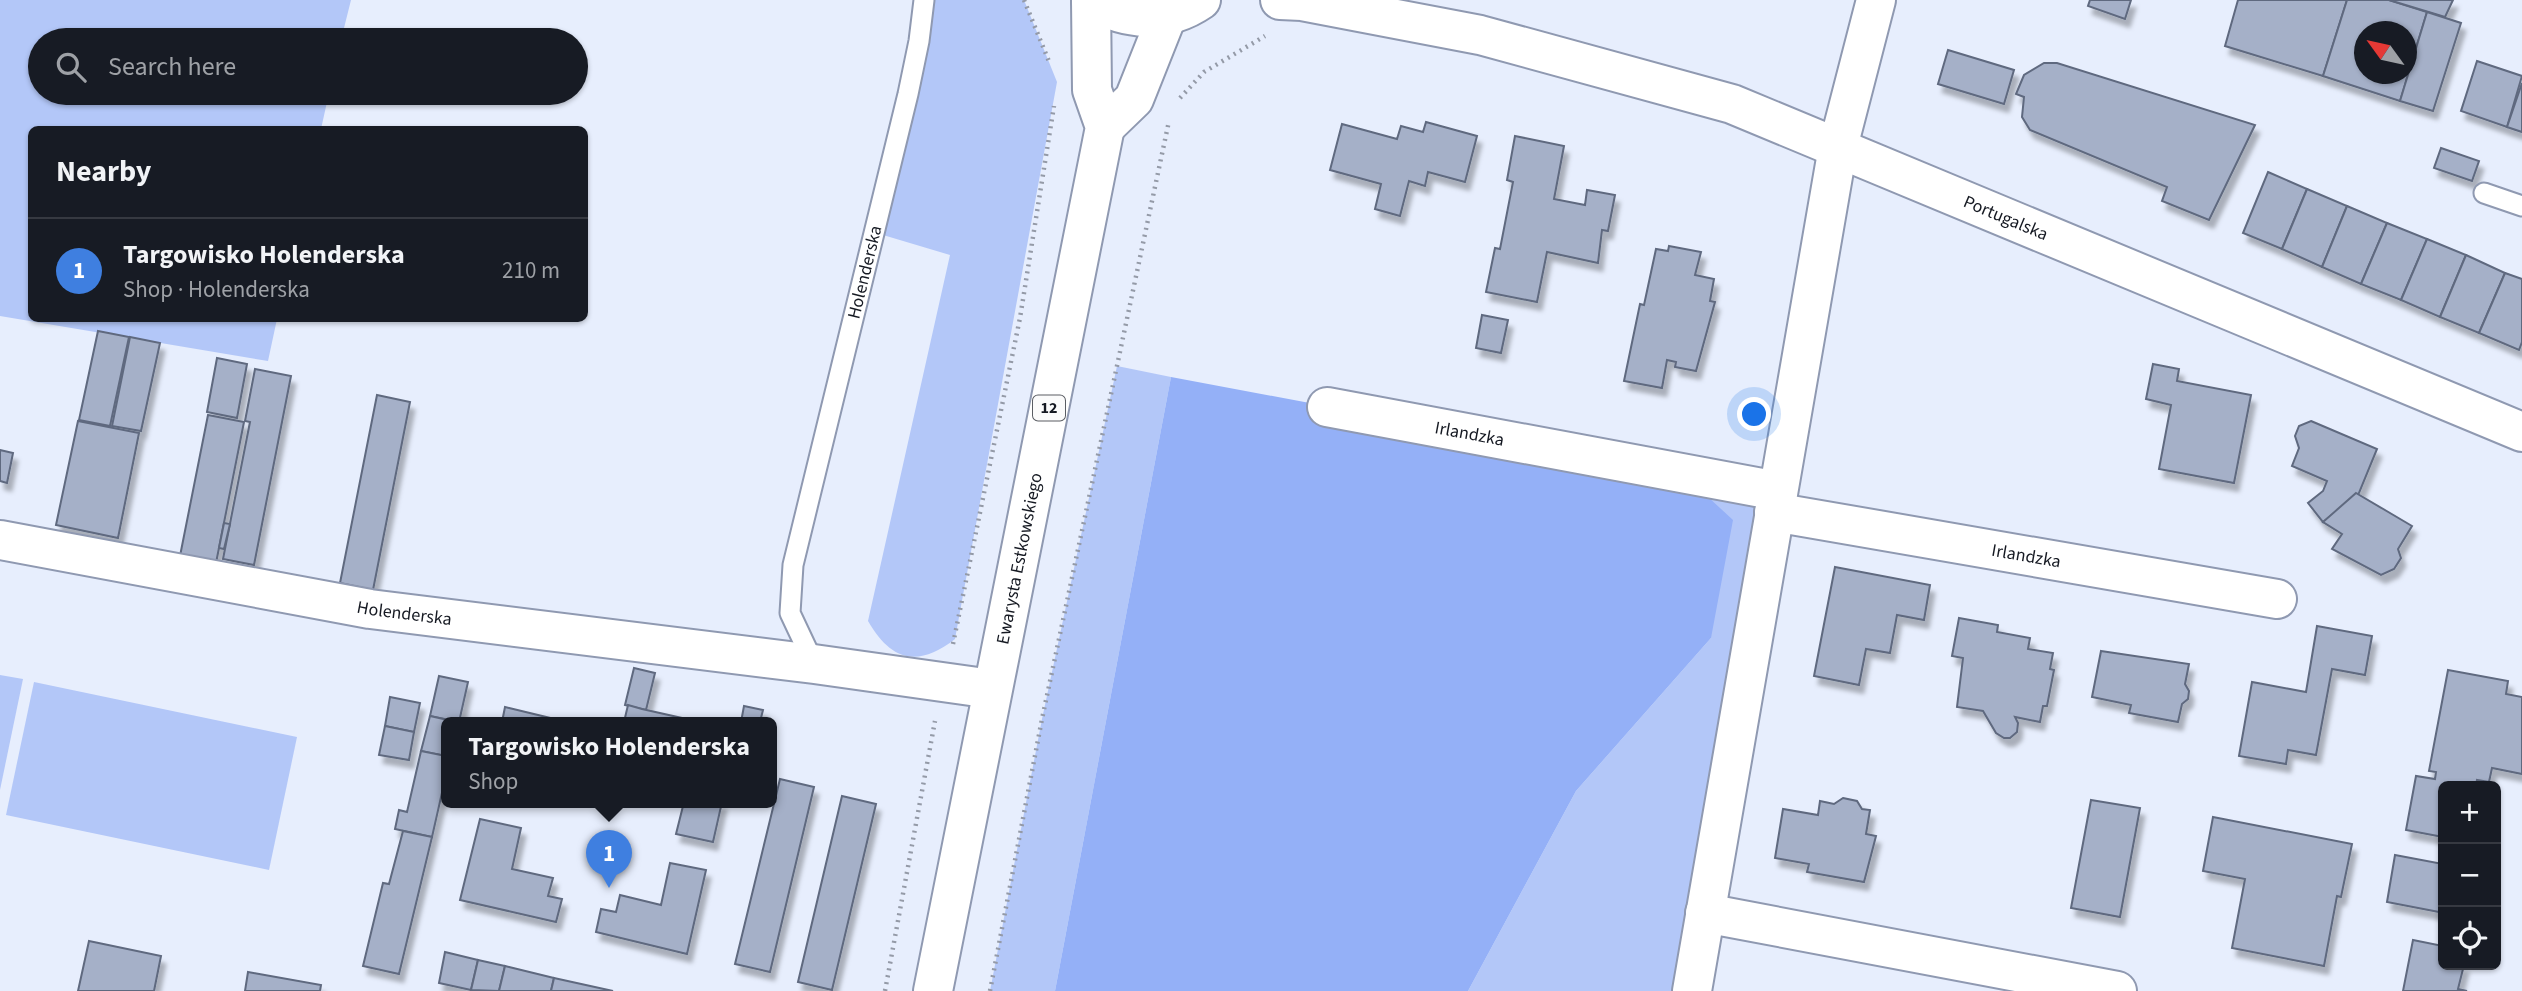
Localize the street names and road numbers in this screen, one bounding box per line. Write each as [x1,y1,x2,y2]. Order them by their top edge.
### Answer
street label: Portugalska [1960,189,2052,246]
street label: Holenderska [841,223,888,321]
road number: 12 [1033,396,1065,420]
street label: Irlandzka [1433,415,1506,452]
street label: Ewarysta Estkowskiego [990,471,1048,646]
street label: Irlandzka [1990,537,2063,574]
street label: Holenderska [355,594,453,632]

